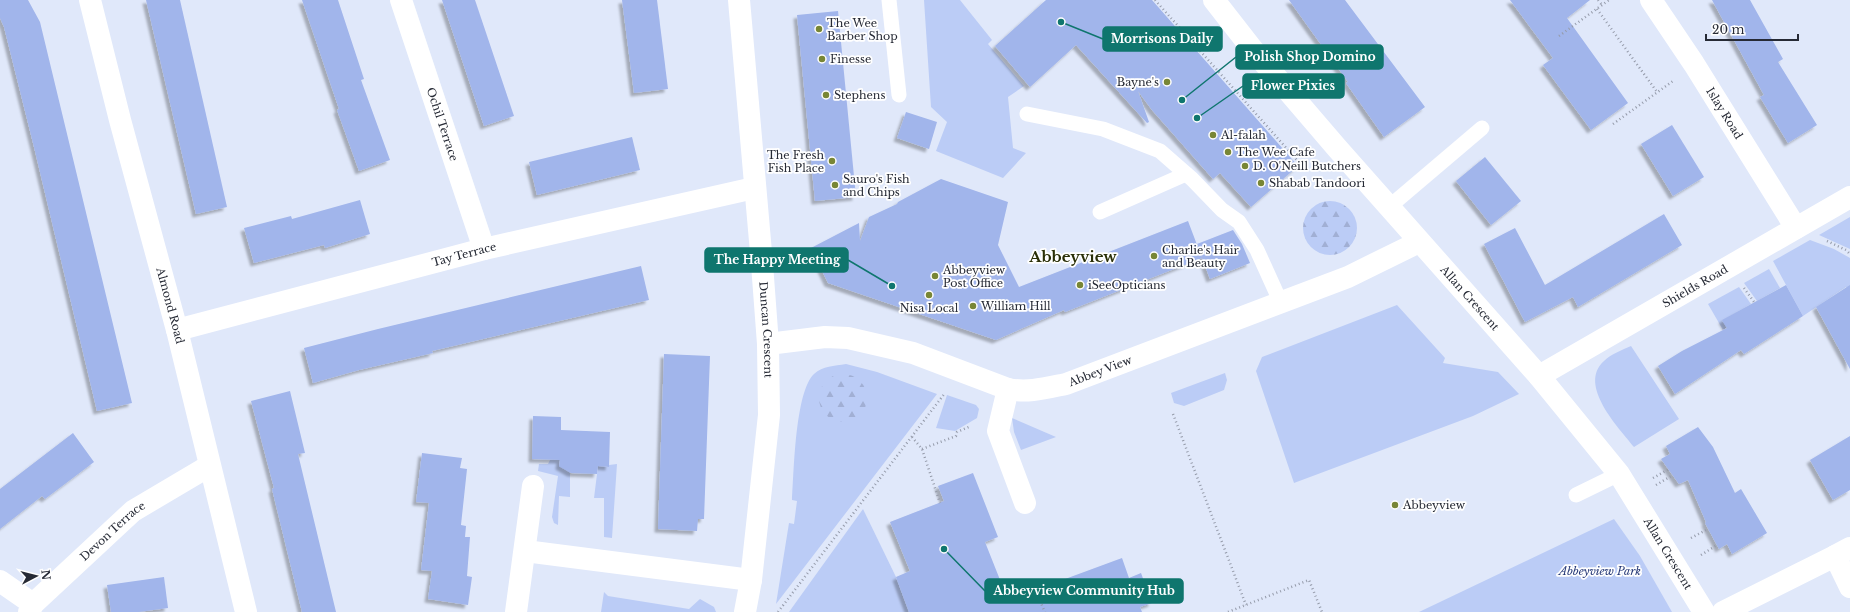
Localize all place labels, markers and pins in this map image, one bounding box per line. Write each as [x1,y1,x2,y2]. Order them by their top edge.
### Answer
place label: The Wee Barber Shop [827,16,898,43]
marker: The Wee Barber Shop [814,24,824,34]
callout: Morrisons Daily [1103,27,1222,51]
callout: Polish Shop Domino [1236,45,1383,69]
place label: Finesse [830,52,871,66]
marker: Finesse [817,54,827,64]
callout: Flower Pixies [1243,74,1344,98]
place label: Bayne's [1117,75,1159,89]
marker: Bayne's [1162,77,1172,87]
place label: Stephens [834,88,885,102]
marker: Stephens [821,90,831,100]
place label: Al-falah [1220,128,1266,142]
marker: Al-falah [1208,130,1218,140]
place label: The Wee Cafe [1236,145,1315,159]
marker: The Wee Cafe [1223,147,1233,157]
place label: The Fresh Fish Place [767,148,824,175]
marker: The Fresh Fish Place [827,156,837,166]
place label: D. O'Neill Butchers [1253,159,1361,173]
marker: D. O'Neill Butchers [1240,161,1250,171]
place label: Sauro's Fish and Chips [843,172,910,199]
place label: Shabab Tandoori [1269,176,1365,190]
marker: Shabab Tandoori [1256,178,1266,188]
marker: Sauro's Fish and Chips [830,180,840,190]
place label: Charlie's Hair and Beauty [1162,243,1240,270]
callout: The Happy Meeting [705,248,848,272]
marker: Charlie's Hair and Beauty [1149,251,1159,261]
place label: Abbeyview Post Office [942,263,1006,290]
marker: Abbeyview Post Office [930,271,940,281]
place label: iSeeOpticians [1088,278,1166,292]
marker: iSeeOpticians [1075,280,1085,290]
marker: Nisa Local [924,290,934,300]
place label: William Hill [980,299,1051,313]
place label: Nisa Local [900,301,959,315]
marker: William Hill [968,301,978,311]
place label: Abbeyview [1402,498,1466,512]
marker: Abbeyview [1390,500,1400,510]
callout: Abbeyview Community Hub [985,579,1183,603]

